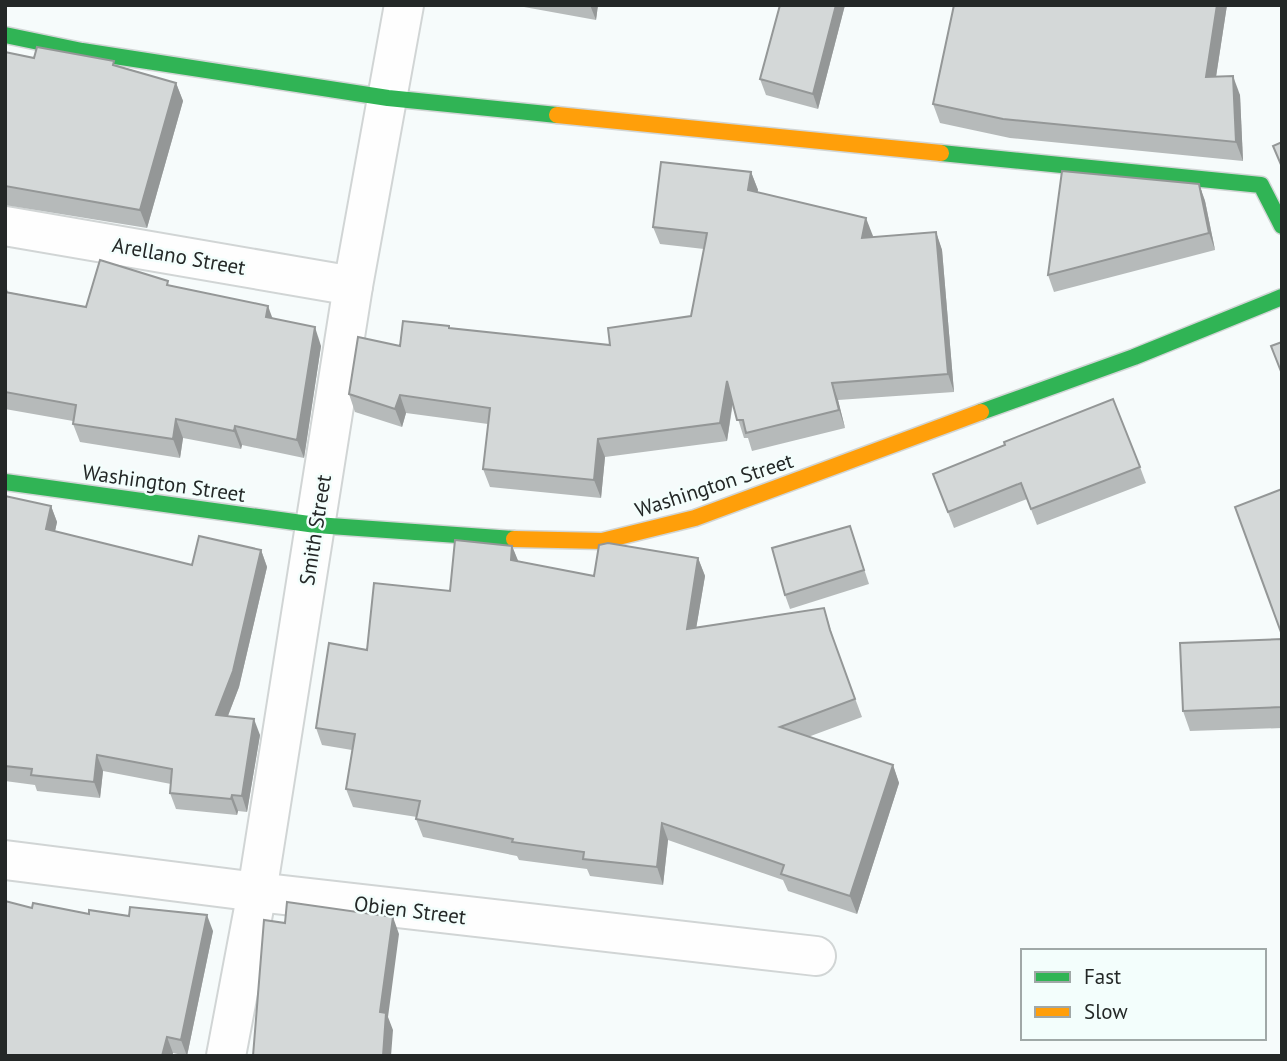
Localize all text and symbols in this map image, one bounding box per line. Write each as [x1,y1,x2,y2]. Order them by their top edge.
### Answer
street label: Arellano Street [110,231,248,281]
street label: Washington Street [632,447,796,523]
street label: Washington Street [81,458,247,508]
street label: Smith Street [293,473,337,587]
street label: Obien Street [352,890,468,930]
legend [1021,949,1266,1040]
text: Fast [1084,963,1121,990]
text: Slow [1084,998,1128,1025]

